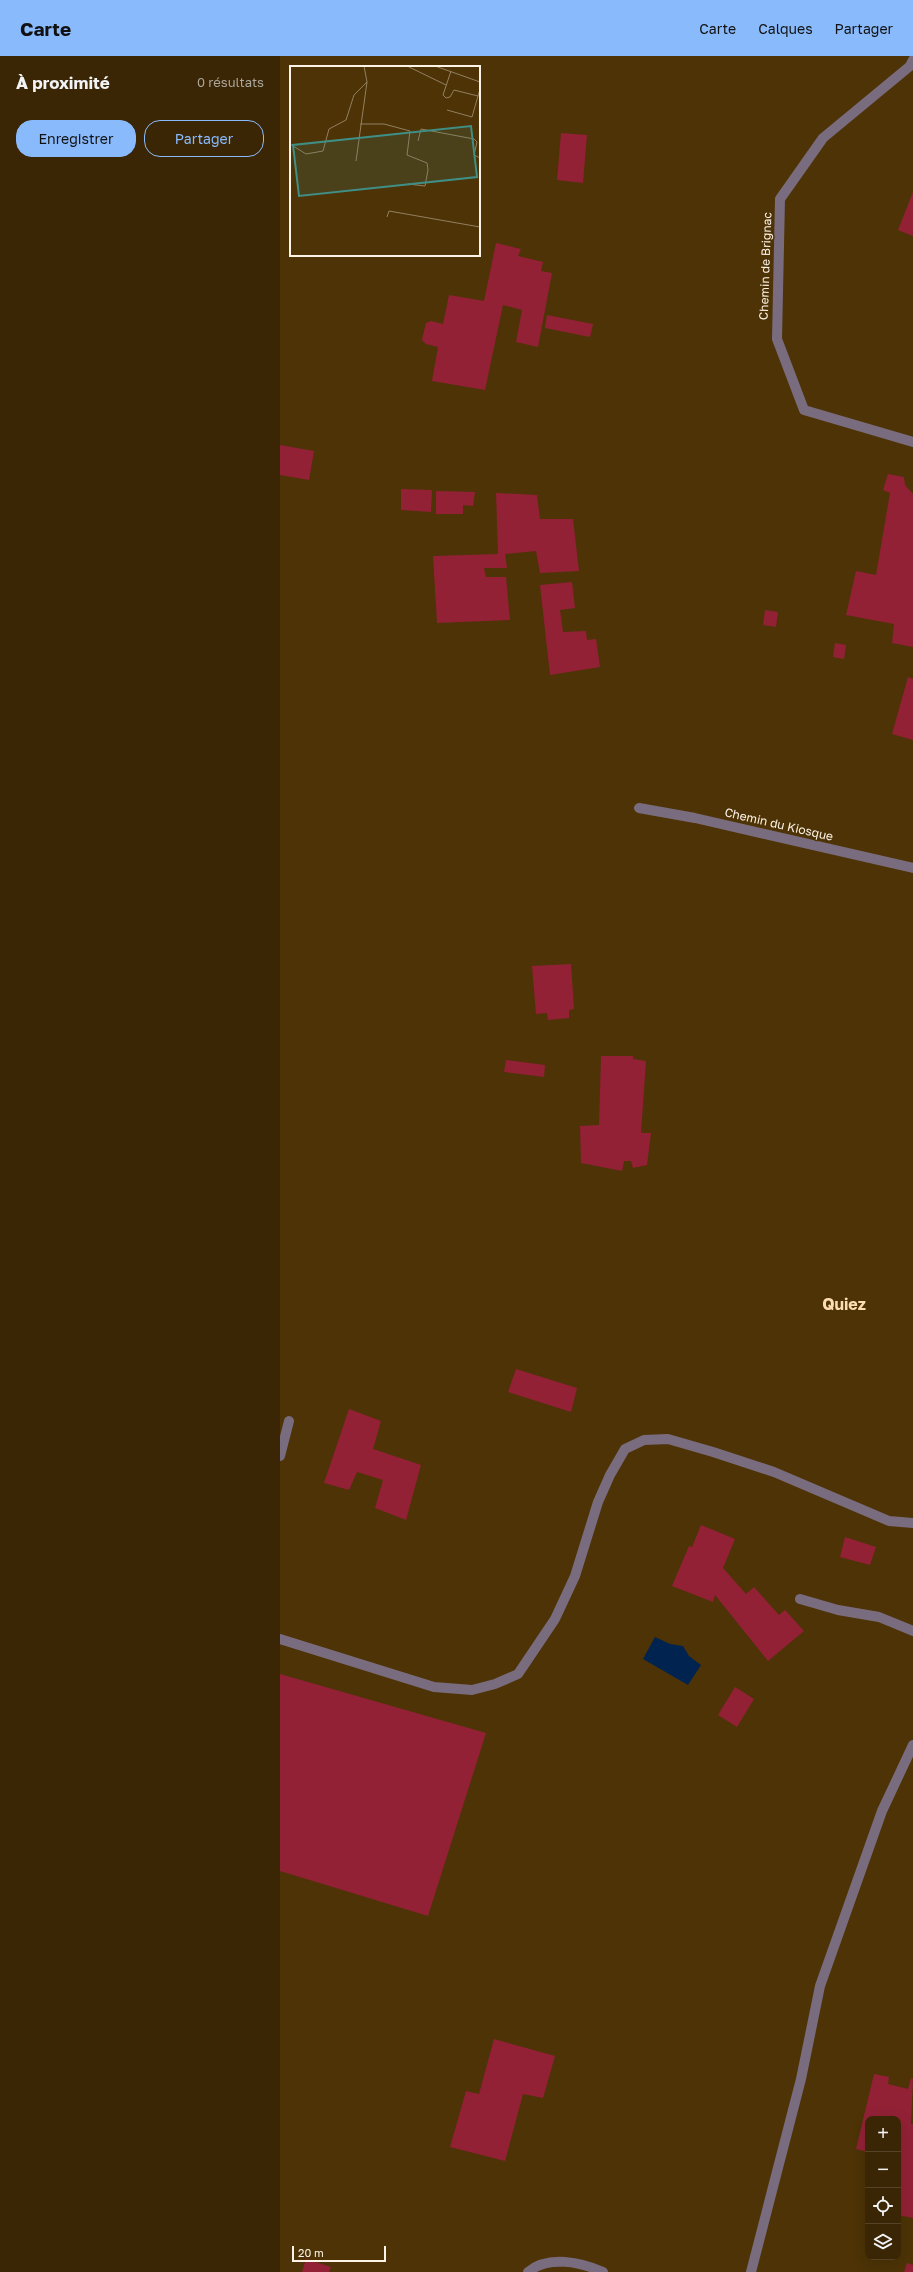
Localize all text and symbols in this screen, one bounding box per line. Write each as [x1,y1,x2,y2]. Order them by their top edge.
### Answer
text: Carte [20,17,71,40]
text: Carte [699,20,736,37]
text: Calques [758,20,813,37]
text: Partager [835,20,893,37]
inset map [290,66,480,256]
text: À proximité [16,72,110,93]
text: 0 résultats [197,74,264,90]
button: Enregistrer [16,120,136,157]
button: Partager [144,120,264,157]
street label: Chemin de Brignac [756,211,774,320]
street label: Chemin du Kiosque [723,804,835,844]
district label: Quiez [822,1294,866,1314]
map controls [865,2116,901,2260]
button: + [865,2116,901,2152]
button: − [865,2152,901,2188]
button: locate [865,2188,901,2224]
button: layers [865,2224,901,2260]
scale bar [292,2244,386,2263]
text: 20 m [298,2246,324,2259]

